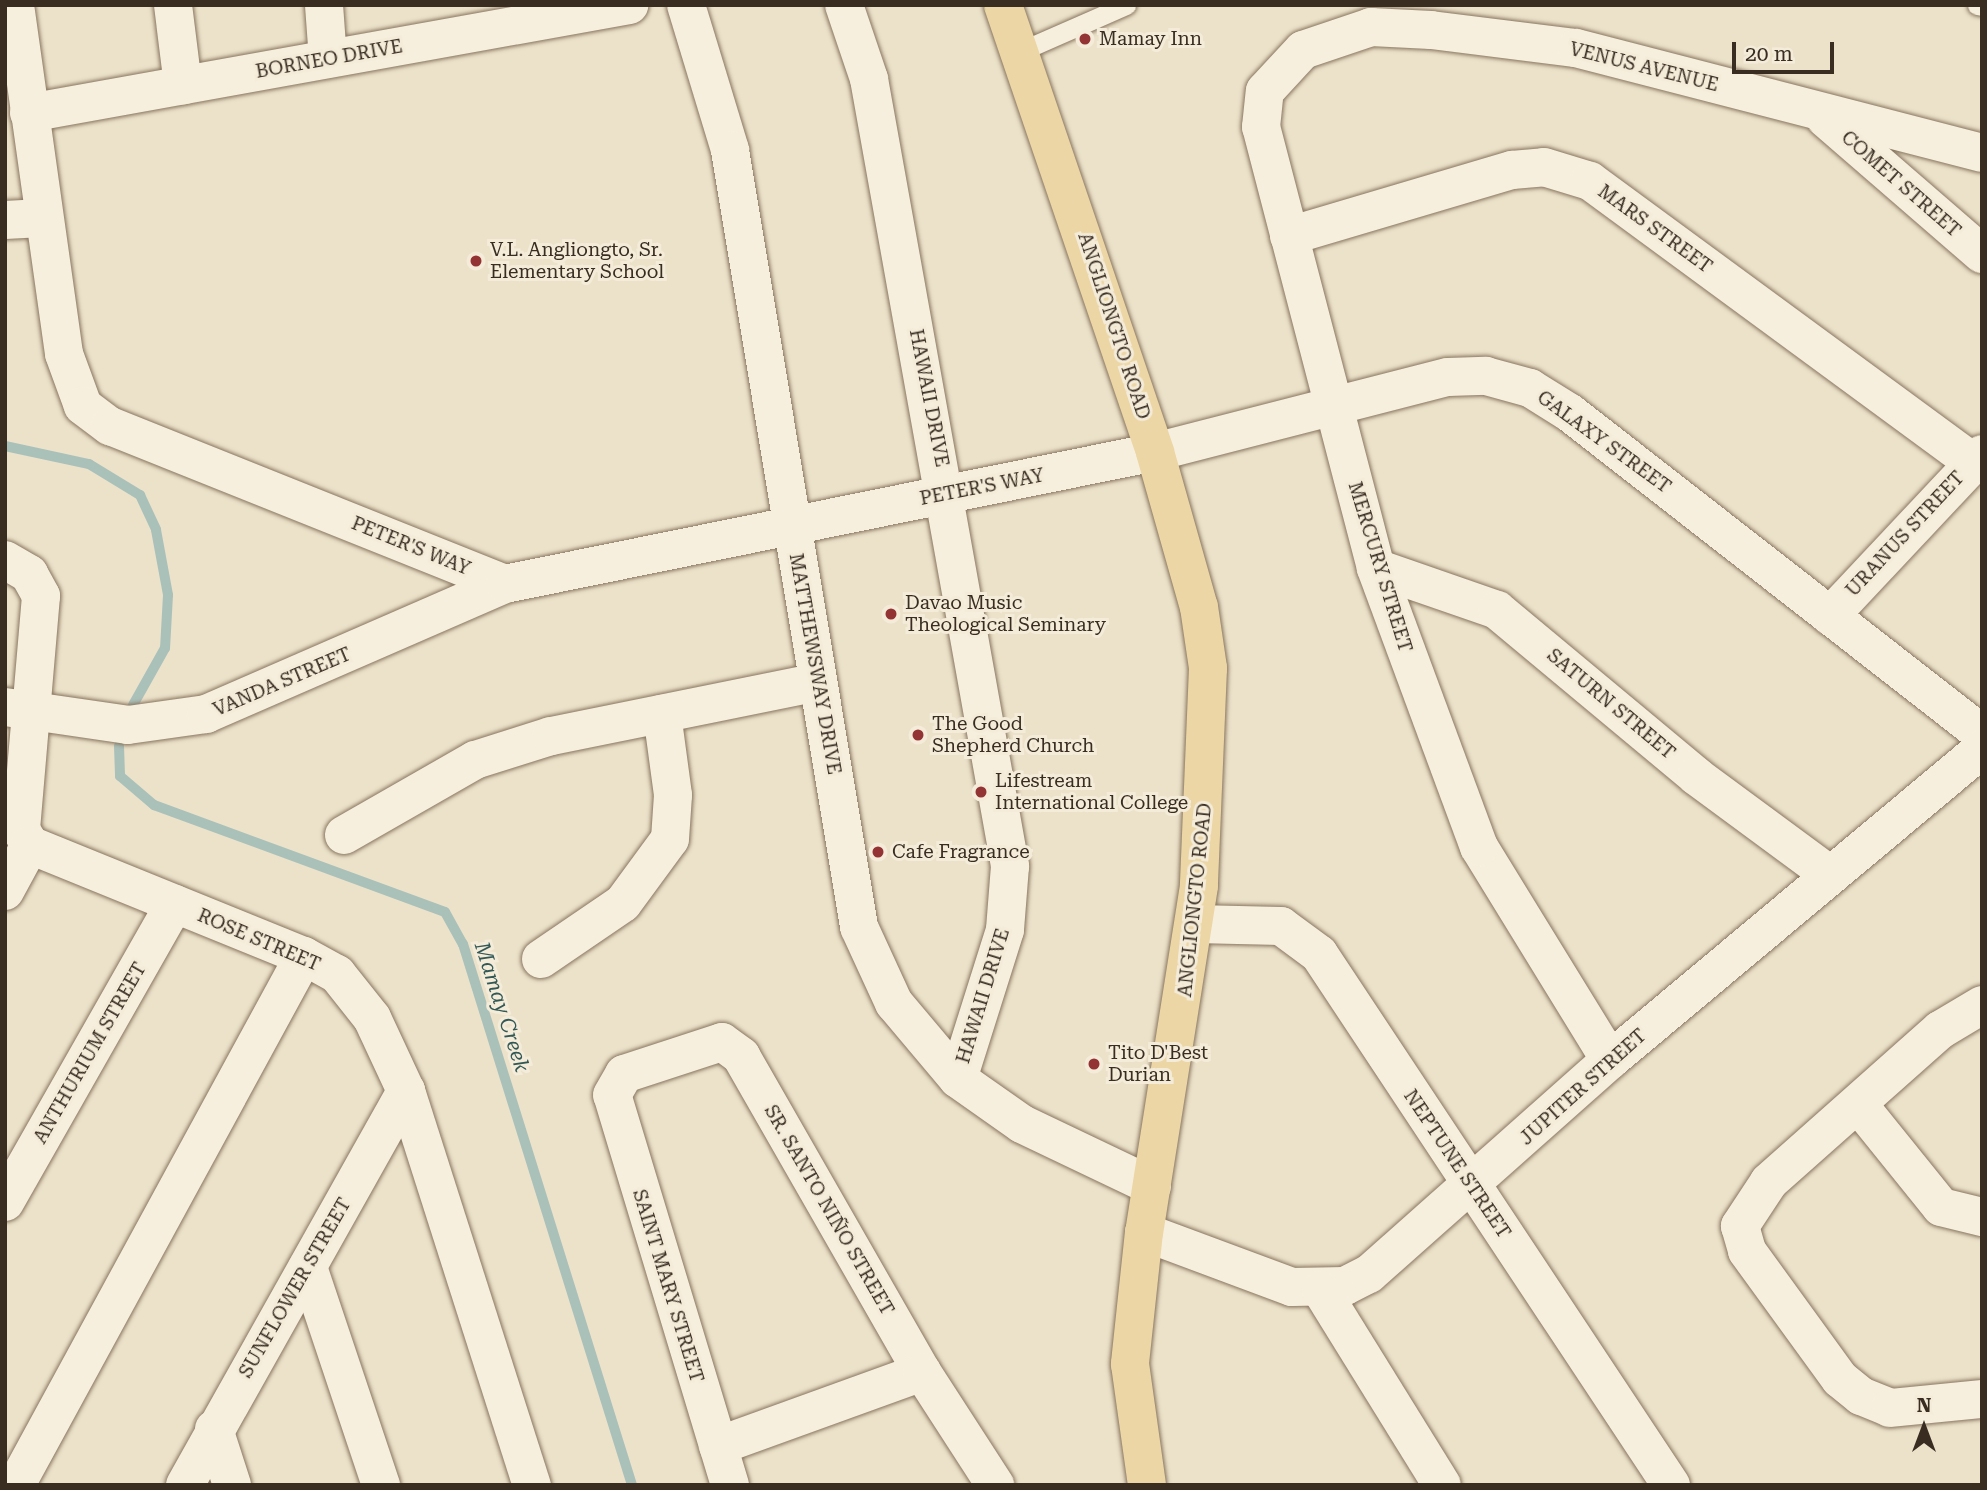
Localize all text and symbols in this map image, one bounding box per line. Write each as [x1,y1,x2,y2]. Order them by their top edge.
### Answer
place label: Mamay Inn [1099,28,1202,50]
scale bar [1735,28,1836,72]
marker: Mamay Inn [1077,31,1093,47]
street label: BORNEO DRIVE [254,35,404,83]
street label: VENUS AVENUE [1567,37,1721,97]
text: 20 m [1745,42,1793,66]
street label: COMET STREET [1837,126,1965,242]
street label: MARS STREET [1593,180,1717,278]
street label: ANGLIONGTO ROAD [1073,230,1155,422]
place label: V.L. Angliongto, Sr. Elementary School [490,239,664,283]
marker: V.L. Angliongto, Sr. Elementary School [468,253,484,269]
street label: HAWAII DRIVE [904,327,954,469]
street label: GALAXY STREET [1533,386,1675,498]
street label: PETER'S WAY [918,464,1046,510]
street label: URANUS STREET [1841,467,1969,601]
street label: MERCURY STREET [1343,479,1417,655]
street label: PETER'S WAY [348,512,474,580]
street label: MATTHEWSWAY DRIVE [784,552,846,776]
place label: Davao Music Theological Seminary [905,592,1106,636]
marker: Davao Music Theological Seminary [883,606,899,622]
street label: VANDA STREET [210,643,354,721]
street label: SATURN STREET [1542,644,1680,764]
place label: The Good Shepherd Church [932,713,1094,757]
marker: The Good Shepherd Church [910,727,926,743]
place label: Lifestream International College [995,770,1188,814]
marker: Lifestream International College [973,784,989,800]
street label: ANGLIONGTO ROAD [1173,802,1217,998]
place label: Cafe Fragrance [892,841,1030,863]
marker: Cafe Fragrance [870,844,886,860]
street label: ROSE STREET [194,904,324,976]
street label: HAWAII DRIVE [952,926,1014,1066]
water label: Mamay Creek [469,939,535,1075]
street label: ANTHURIUM STREET [29,958,151,1148]
street label: JUPITER STREET [1515,1024,1651,1150]
place label: Tito D'Best Durian [1108,1042,1208,1086]
marker: Tito D'Best Durian [1086,1056,1102,1072]
street label: NEPTUNE STREET [1399,1085,1515,1243]
street label: SR. SANTO NIÑO STREET [759,1101,899,1319]
street label: SAINT MARY STREET [628,1187,708,1385]
street label: SUNFLOWER STREET [234,1194,356,1382]
north arrow [1889,1392,1959,1462]
text: N [1917,1394,1931,1417]

